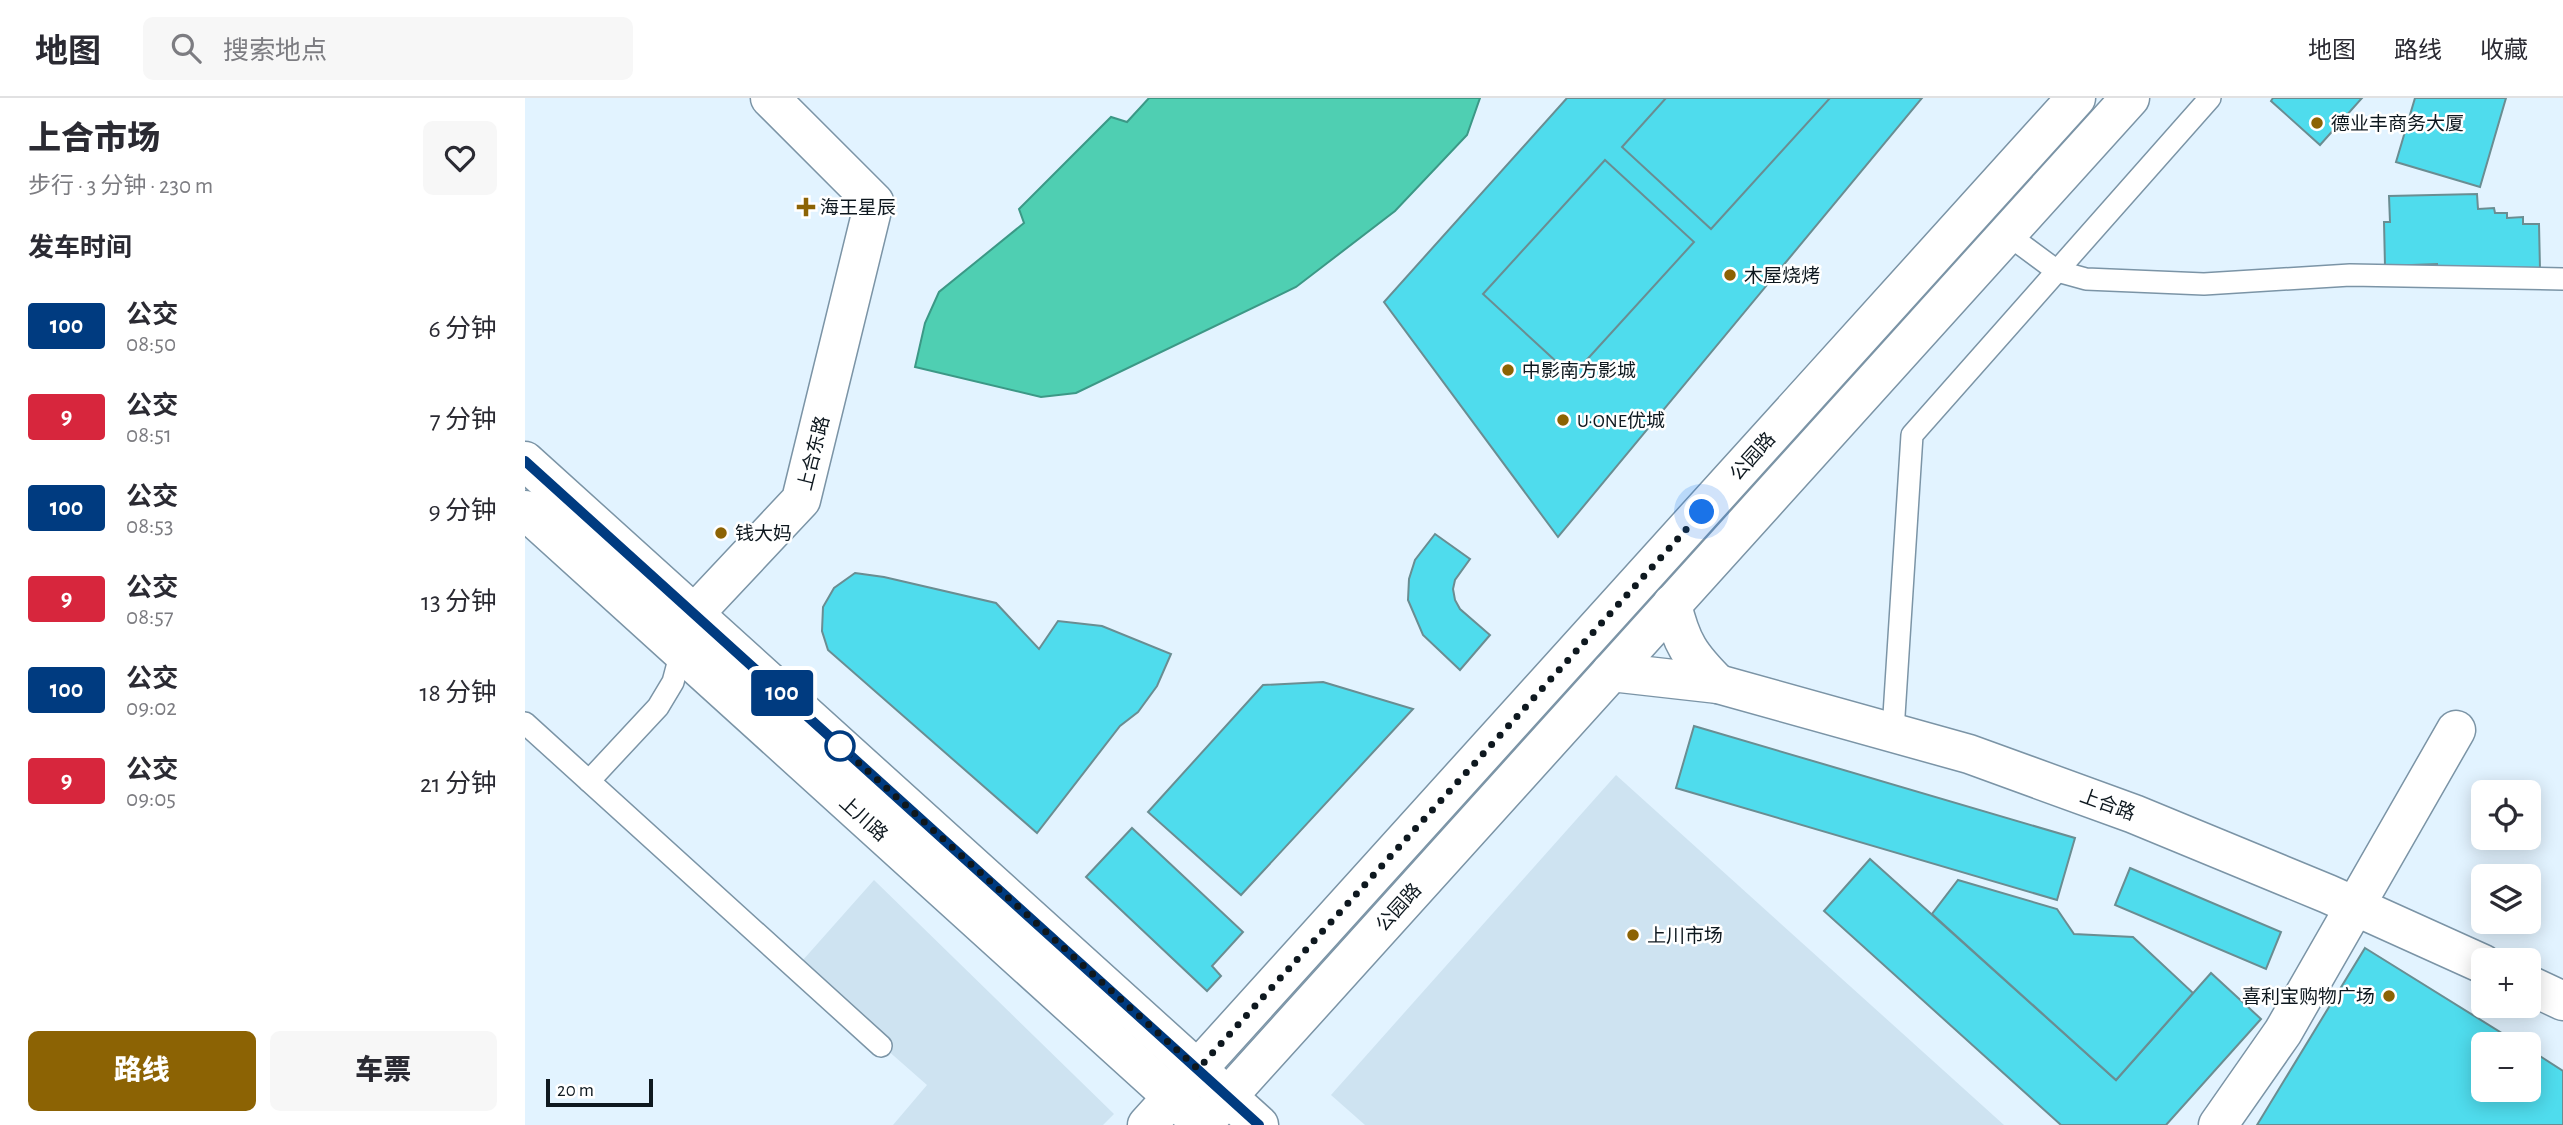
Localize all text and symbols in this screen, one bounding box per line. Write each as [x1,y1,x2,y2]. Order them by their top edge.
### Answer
search box [143,17,633,80]
icon: search [167,29,205,67]
text: 地图 [35,36,101,69]
text: 搜索地点 [223,38,327,64]
text: 地图 [2308,39,2356,63]
text: 路线 [2394,39,2442,63]
text: 收藏 [2480,39,2528,63]
place label: 德业丰商务大厦 [2331,113,2464,134]
marker: 德业丰商务大厦 [2309,115,2325,131]
button: heart [423,121,497,195]
text: 上合市场 [28,123,160,156]
text: 步行 · 3 分钟 · 230 m [28,175,213,198]
place label: 海王星辰 [820,197,896,218]
marker: 海王星辰 [798,199,814,215]
text: 发车时间 [28,235,132,261]
place label: 木屋烧烤 [1744,265,1820,286]
marker: 木屋烧烤 [1722,267,1738,283]
text: 公交 [126,302,178,328]
text: 100 [50,314,83,338]
text: 6 分钟 [428,316,497,342]
text: 08:50 [126,333,176,356]
place label: 中影南方影城 [1522,360,1636,381]
marker: 中影南方影城 [1500,362,1516,378]
text: 公交 [126,393,178,419]
text: 9 [61,405,72,429]
text: 7 分钟 [430,407,497,433]
place label: U·ONE优城 [1577,411,1665,431]
marker: U·ONE优城 [1555,412,1571,428]
street label: 上合东路 [794,414,833,493]
text: 08:51 [126,424,172,447]
street label: 公园路 [1726,429,1779,485]
text: 公交 [126,484,178,510]
your location [1684,494,1719,529]
text: 100 [50,496,83,520]
text: 9 分钟 [428,498,497,524]
text: 08:53 [126,515,173,538]
place label: 钱大妈 [735,523,792,544]
marker: 钱大妈 [713,525,729,541]
text: 公交 [126,575,178,601]
text: 9 [61,587,72,611]
text: 13 分钟 [421,589,497,615]
text: 08:57 [126,606,174,629]
text: 公交 [126,666,178,692]
line badge: 100 [742,670,822,716]
text: 100 [50,678,83,702]
text: 18 分钟 [419,680,497,706]
text: 100 [765,681,799,705]
text: 09:02 [126,697,177,720]
unlabelled marker [825,731,855,761]
text: 公交 [126,757,178,783]
text: 9 [61,769,72,793]
text: 21 分钟 [420,771,497,797]
map controls [2471,780,2541,1102]
button: locate [2471,780,2541,850]
street label: 上合路 [2077,785,2138,824]
text: 09:05 [126,788,176,811]
street label: 上川路 [835,792,891,845]
button: layers [2471,864,2541,934]
street label: 公园路 [1372,880,1425,936]
place label: 上川市场 [1647,925,1723,946]
marker: 上川市场 [1625,927,1641,943]
button: + [2471,948,2541,1018]
place label: 喜利宝购物广场 [2242,986,2375,1007]
marker: 喜利宝购物广场 [2381,988,2397,1004]
button: 路线 [28,1031,256,1111]
button: 车票 [270,1031,497,1111]
button: − [2471,1032,2541,1102]
scale bar [546,1076,653,1108]
text: 20 m [557,1081,594,1100]

